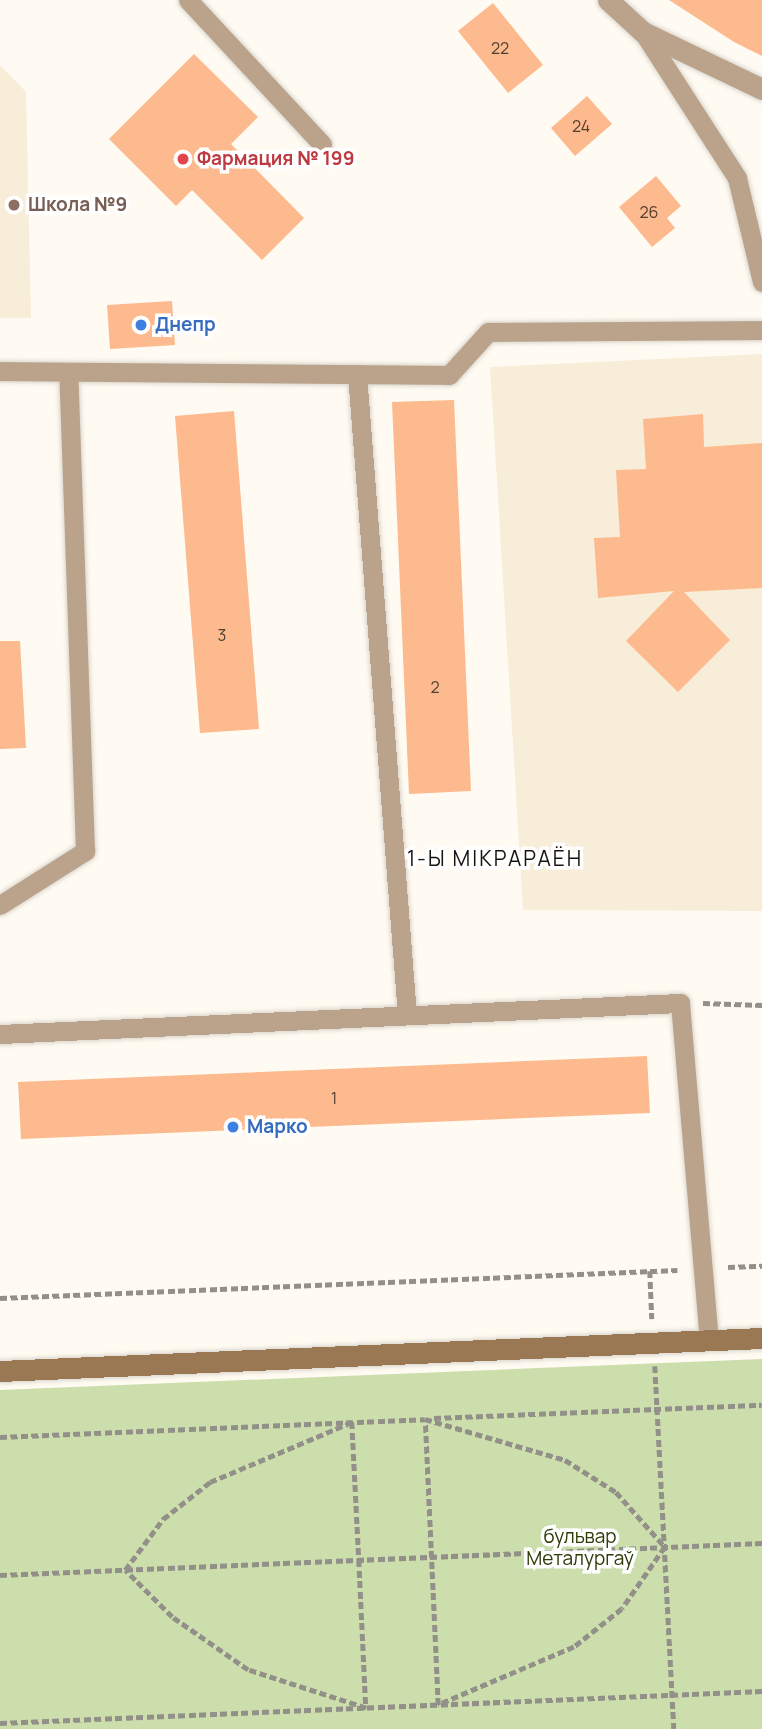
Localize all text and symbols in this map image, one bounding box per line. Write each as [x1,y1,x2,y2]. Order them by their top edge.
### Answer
house number: 22 [491,38,509,58]
house number: 24 [572,116,590,136]
place label: Фармация № 199 [197,148,354,170]
marker: Фармация № 199 [175,151,191,167]
place label: Школа №9 [28,194,127,216]
marker: Школа №9 [6,197,22,213]
house number: 26 [639,202,659,222]
place label: Днепр [155,314,216,336]
marker: Днепр [133,317,149,333]
house number: 3 [218,625,226,645]
house number: 2 [430,677,440,697]
district label: 1-Ы МІКРАРАЁН [409,845,581,871]
house number: 1 [331,1088,337,1108]
place label: Марко [247,1116,308,1138]
marker: Марко [225,1119,241,1135]
park label: бульвар Металургаў [526,1526,634,1570]

